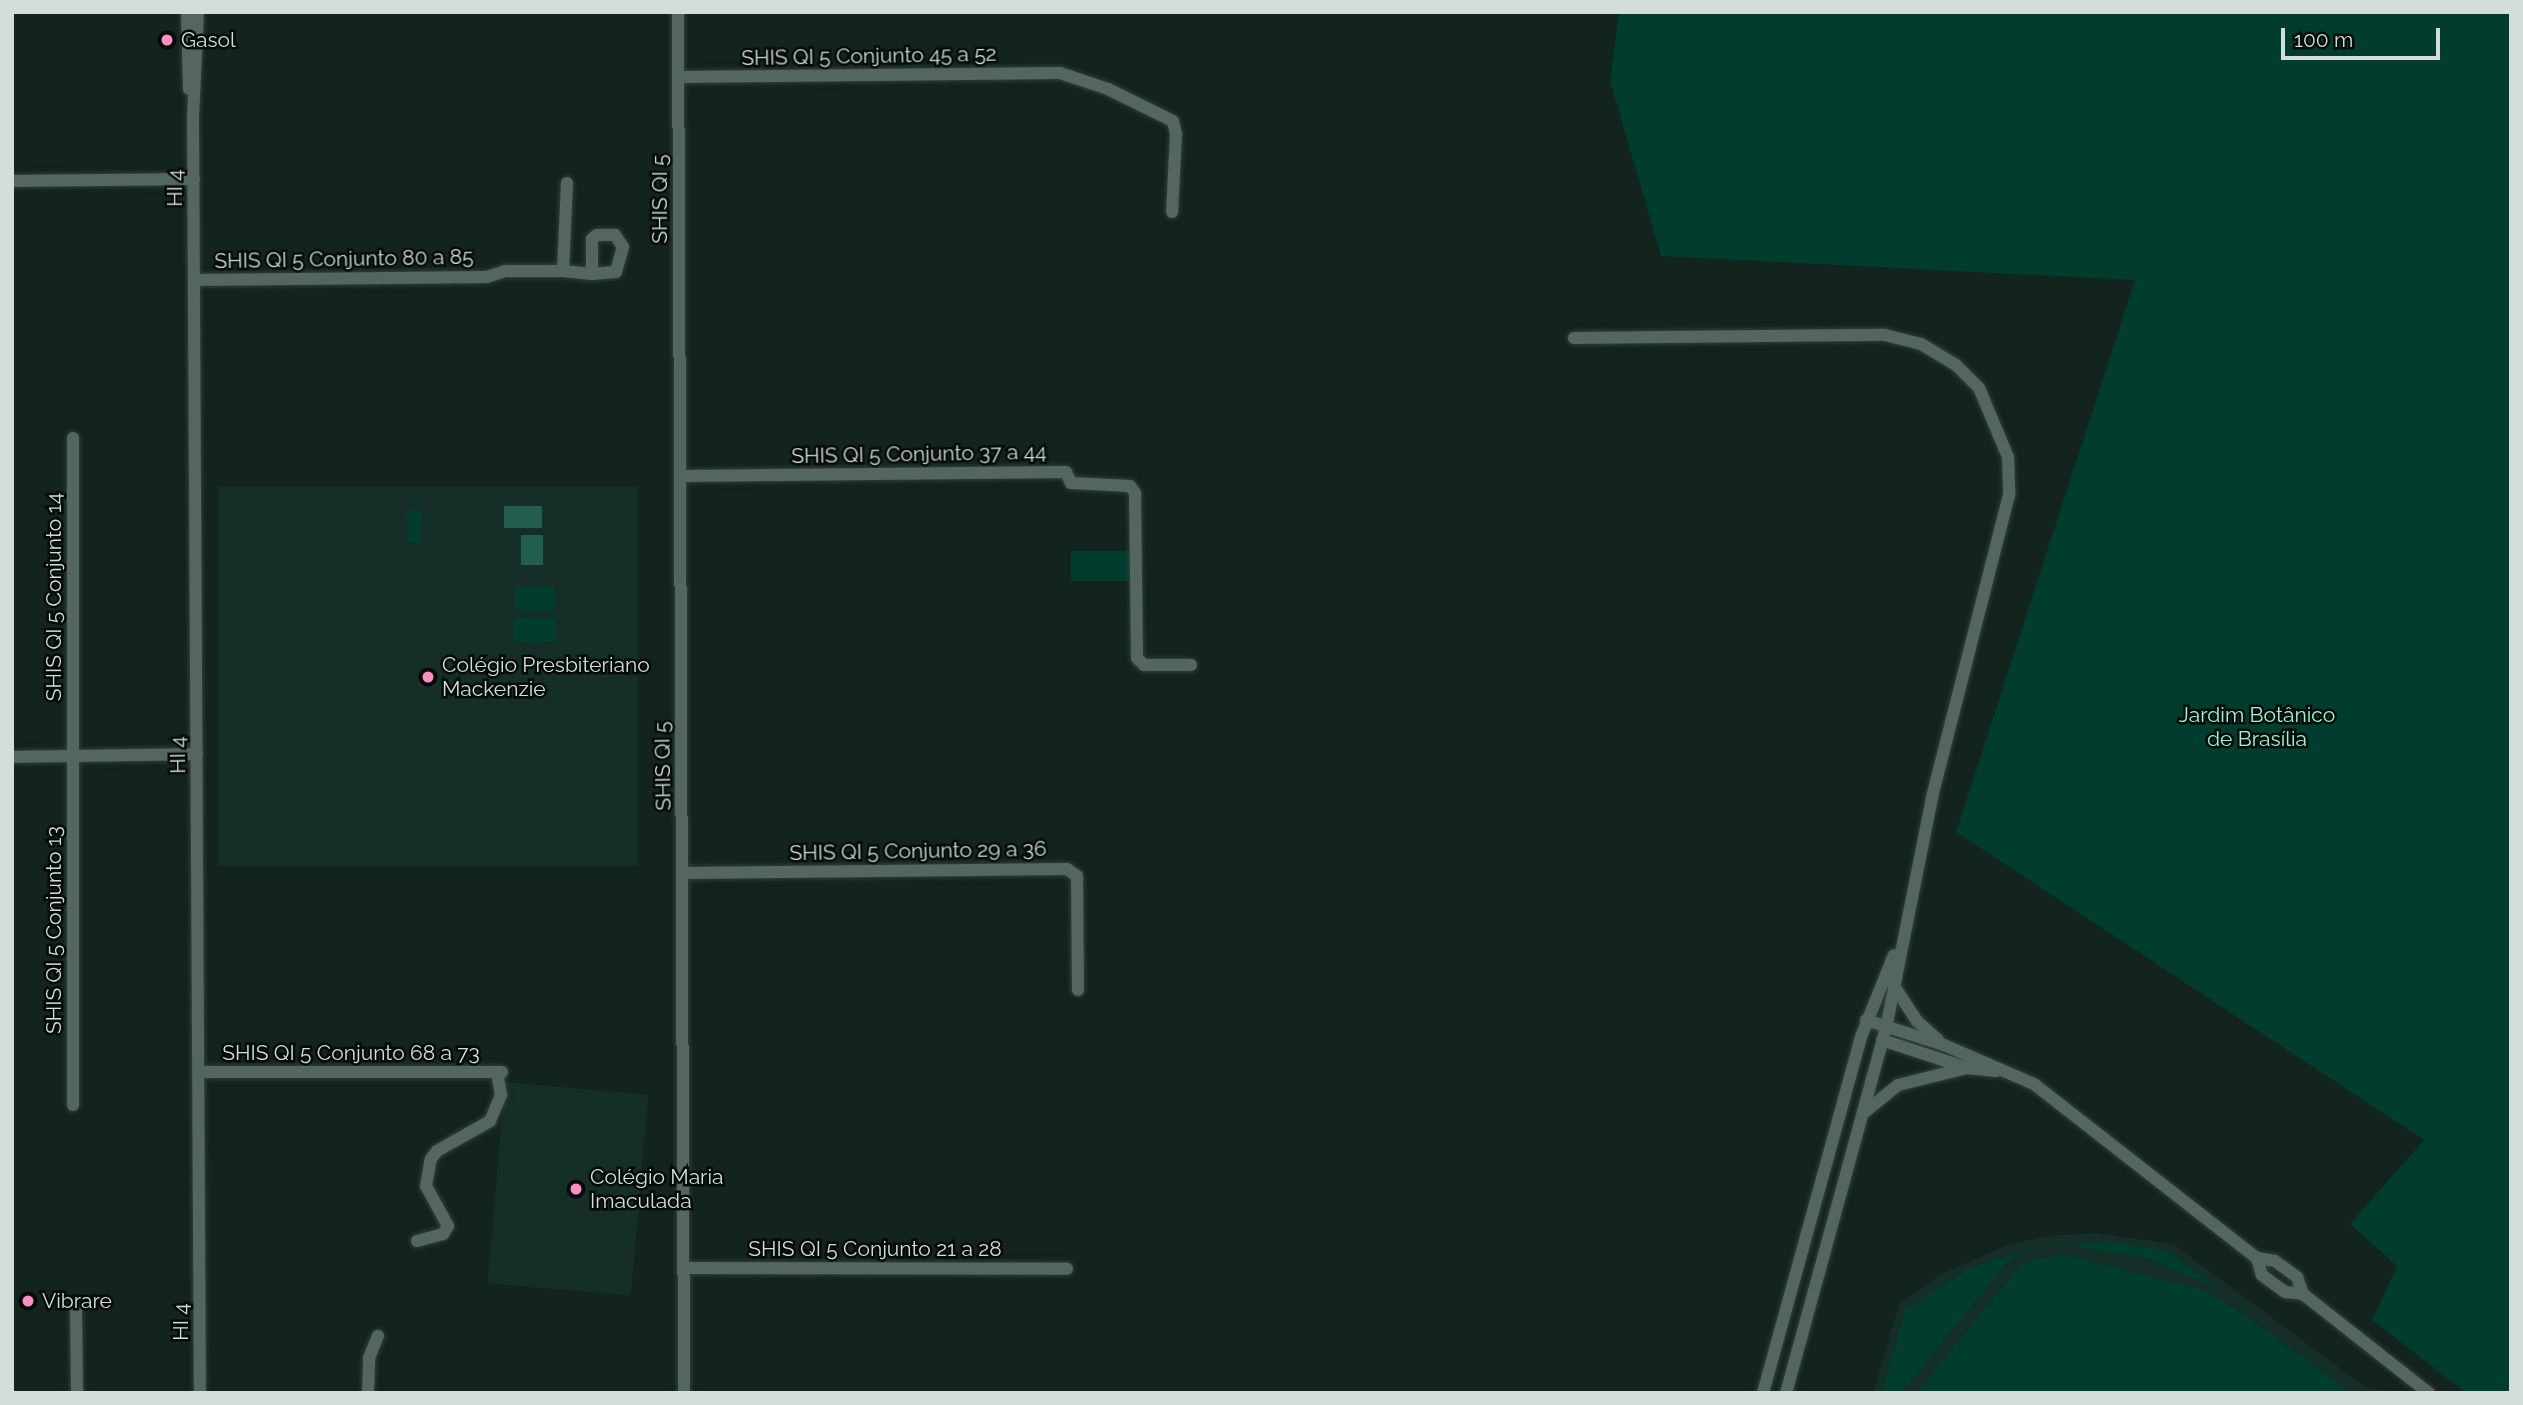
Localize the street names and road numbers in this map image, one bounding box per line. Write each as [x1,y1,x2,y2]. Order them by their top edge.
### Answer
street label: SHIS QI 5 Conjunto 45 a 52 [741,41,997,71]
street label: SHIS QI 5 [647,154,673,244]
street label: HI 4 [162,169,188,207]
street label: SHIS QI 5 Conjunto 80 a 85 [214,244,474,274]
street label: SHIS QI 5 Conjunto 37 a 44 [791,439,1047,469]
street label: SHIS QI 5 Conjunto 14 [41,493,67,701]
street label: SHIS QI 5 [650,721,676,811]
street label: HI 4 [165,736,191,774]
street label: SHIS QI 5 Conjunto 13 [41,826,67,1034]
street label: SHIS QI 5 Conjunto 29 a 36 [789,836,1047,866]
street label: SHIS QI 5 Conjunto 68 a 73 [222,1040,480,1066]
street label: SHIS QI 5 Conjunto 21 a 28 [748,1236,1002,1262]
street label: HI 4 [168,1303,194,1341]

